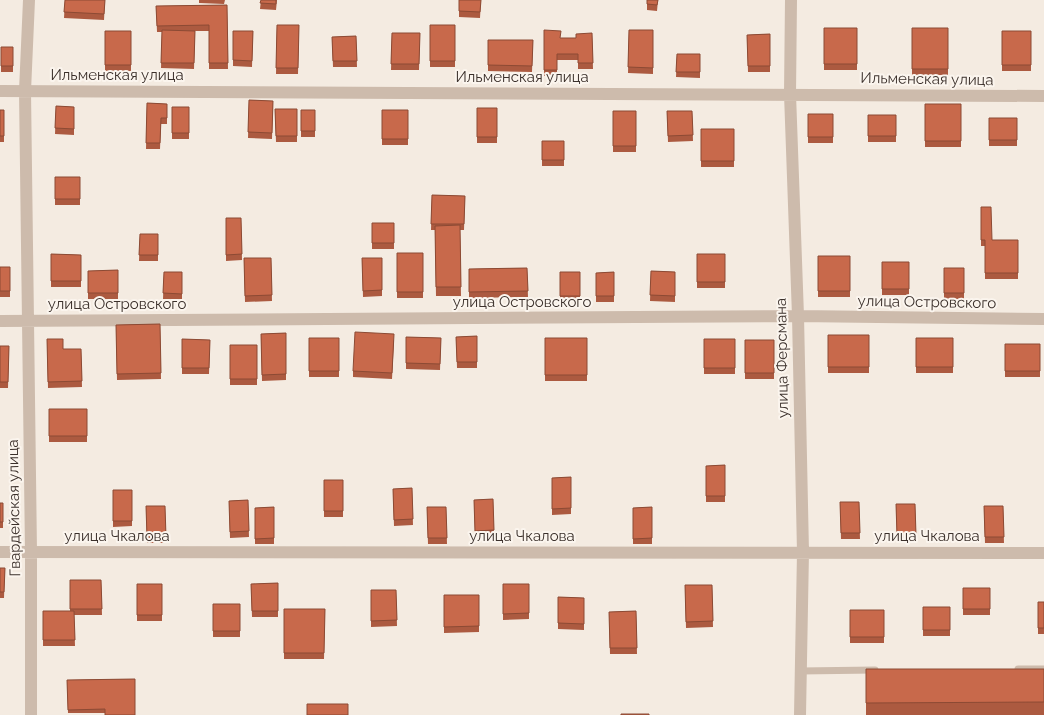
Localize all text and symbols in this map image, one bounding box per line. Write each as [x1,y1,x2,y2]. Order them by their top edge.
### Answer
street label: Ильменская улица [50,66,184,84]
street label: Ильменская улица [455,68,589,86]
street label: Ильменская улица [860,69,994,89]
street label: улица Островского [858,292,997,312]
street label: улица Островского [453,293,591,311]
street label: улица Островского [48,295,186,313]
street label: улица Ферсмана [772,298,792,418]
street label: Гвардейская улица [4,439,24,577]
street label: улица Чкалова [64,527,170,545]
street label: улица Чкалова [469,527,575,545]
street label: улица Чкалова [874,527,980,545]

